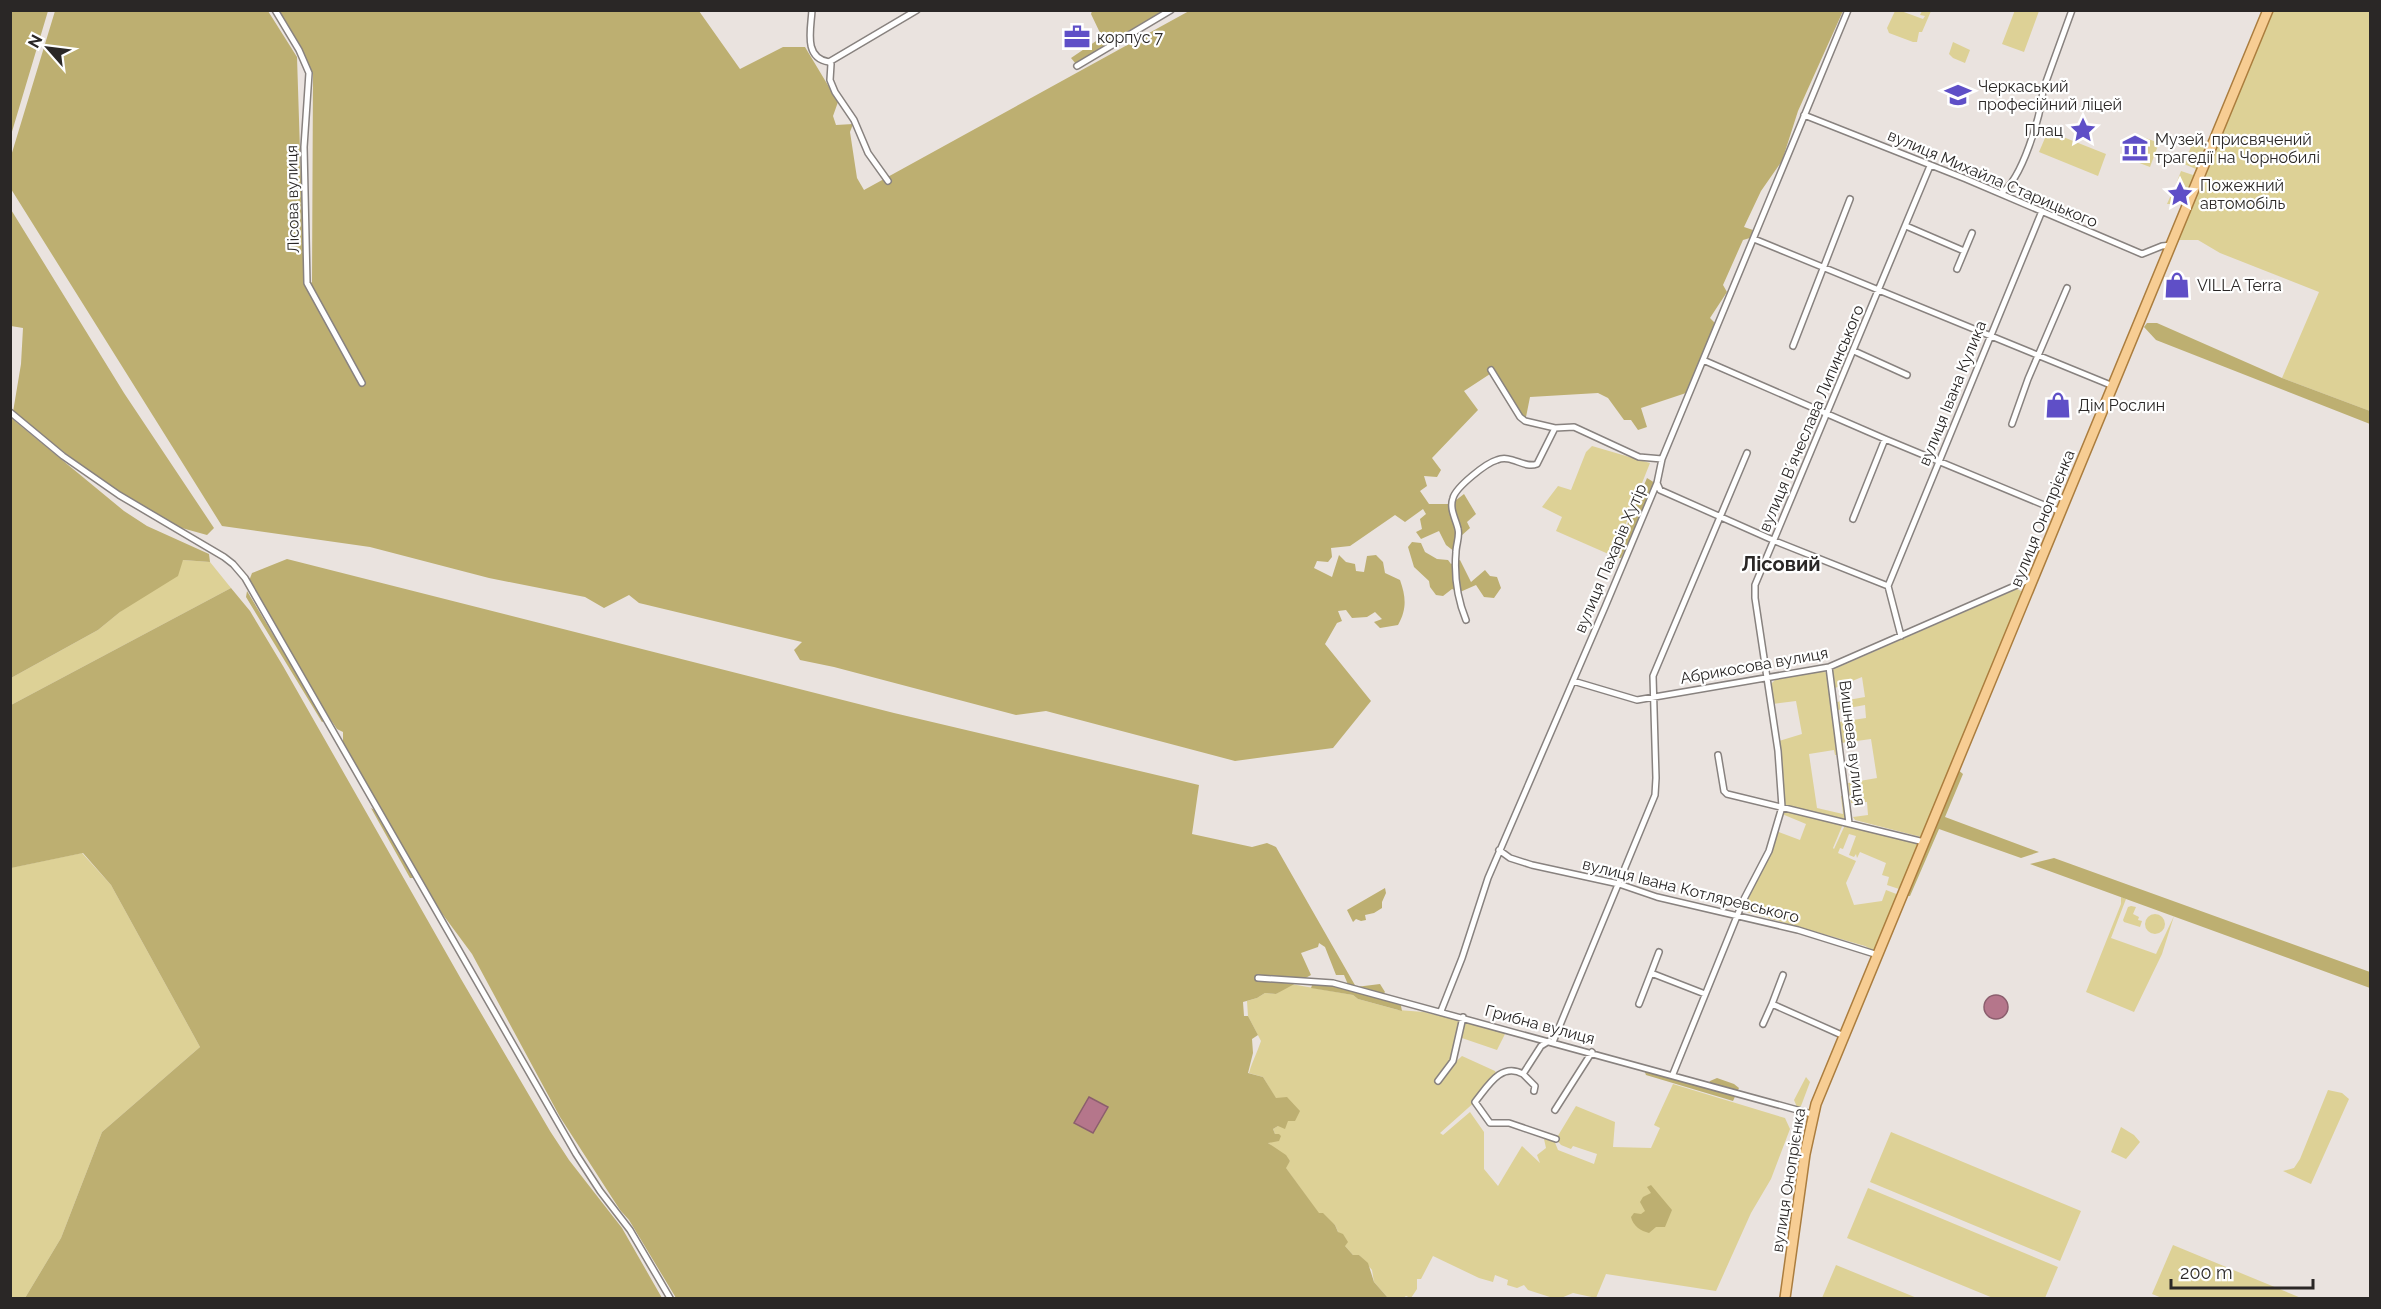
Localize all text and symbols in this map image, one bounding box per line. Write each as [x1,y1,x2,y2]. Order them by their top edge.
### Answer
north arrow [18,18,78,78]
office icon: корпус 7 [1062,22,1092,52]
place label: корпус 7 [1097,28,1164,47]
text: N [24,31,46,51]
place label: Черкаський професійний ліцей [1978,77,2122,114]
school or university icon: Черкаський професійний ліцей [1943,80,1973,110]
place icon: Плац [2068,115,2098,145]
place label: Плац [2024,121,2063,140]
street label: вулиця Михайла Старицького [1885,126,2101,231]
place label: Музей, присвячений трагедії на Чорнобилі [2155,130,2320,167]
museum icon: Музей, присвячений трагедії на Чорнобилі [2120,133,2150,163]
street label: Лісова вулиця [282,145,303,253]
place label: Пожежний автомобіль [2200,176,2285,213]
place icon: Пожежний автомобіль [2165,179,2195,209]
shop icon: VILLA Terra [2162,270,2192,300]
place label: VILLA Terra [2197,276,2282,295]
street label: вулиця Вʼячеслава Липинського [1755,302,1868,535]
street label: вулиця Івана Кулика [1915,318,1990,468]
shop icon: Дім Рослин [2043,390,2073,420]
place label: Дім Рослин [2078,396,2165,415]
street label: вулиця Онопрієнка [2006,447,2079,589]
street label: вулиця Пахарів Хутір [1570,481,1651,636]
district label: Лісовий [1742,552,1821,576]
street label: Абрикосова вулиця [1679,643,1830,688]
street label: Вишнева вулиця [1835,679,1870,807]
street label: вулиця Івана Котляревського [1580,854,1801,927]
street label: Грибна вулиця [1483,1001,1597,1048]
street label: вулиця Онопрієнка [1768,1106,1809,1254]
scale bar [2171,1252,2314,1290]
text: 200 m [2180,1262,2233,1283]

